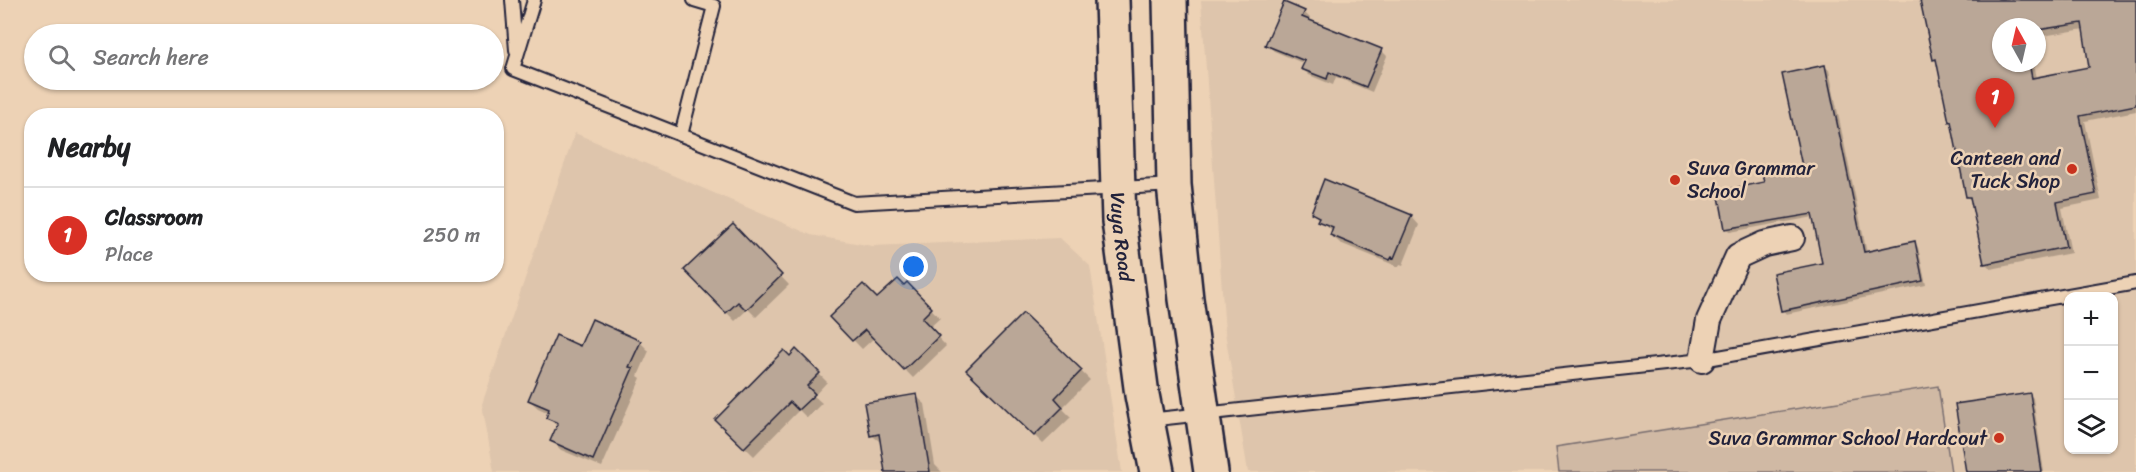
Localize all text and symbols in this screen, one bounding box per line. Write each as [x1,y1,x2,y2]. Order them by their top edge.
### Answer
north arrow [1992,18,2046,72]
search box [24,24,504,90]
text: Search here [93,38,209,77]
icon: search [45,41,78,74]
pin: 1 [1976,78,2014,128]
text: Nearby [48,124,130,170]
place label: Canteen and Tuck Shop [1951,141,2061,199]
place label: Suva Grammar School [1687,151,1816,209]
marker: Canteen and Tuck Shop [2065,162,2079,176]
marker: Suva Grammar School [1668,173,1682,187]
street label: Vuya Road [1101,191,1144,285]
text: Classroom [105,198,203,237]
text: 1 [63,218,72,253]
text: 250 m [423,218,480,253]
text: Place [105,237,153,272]
your location [899,252,928,281]
map controls [2064,292,2118,454]
button: + [2064,292,2118,346]
button: − [2064,346,2118,400]
button: layers [2064,400,2118,454]
place label: Suva Grammar School Hardcout [1708,421,1988,456]
marker: Suva Grammar School Hardcout [1992,431,2006,445]

